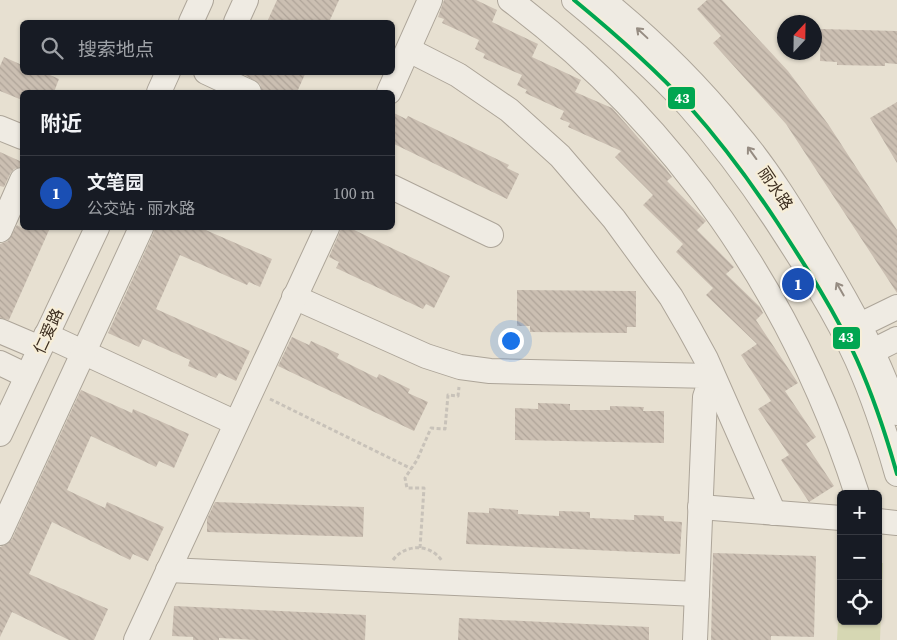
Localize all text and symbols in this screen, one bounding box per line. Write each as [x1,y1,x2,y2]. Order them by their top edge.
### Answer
north arrow [777,15,822,60]
search box [20,20,395,75]
one-way arrow [636,28,649,40]
icon: search [38,34,66,62]
text: 搜索地点 [78,36,154,62]
line badge: 43 [667,86,696,110]
text: 43 [674,88,690,108]
text: 附近 [40,109,82,138]
one-way arrow [747,146,757,160]
street label: 丽水路 [753,162,799,214]
text: 文笔园 [87,169,144,195]
text: 1 [52,182,60,204]
text: 100 m [333,182,375,204]
text: 公交站 · 丽水路 [87,197,195,219]
pin: 1 [782,265,814,303]
one-way arrow [834,283,844,297]
street label: 仁爱路 [28,305,68,357]
line badge: 43 [832,326,861,350]
text: 43 [838,327,854,347]
your location [498,328,524,354]
map controls [837,490,882,625]
button: + [837,490,882,535]
button: − [837,535,882,580]
button: locate [837,580,882,625]

